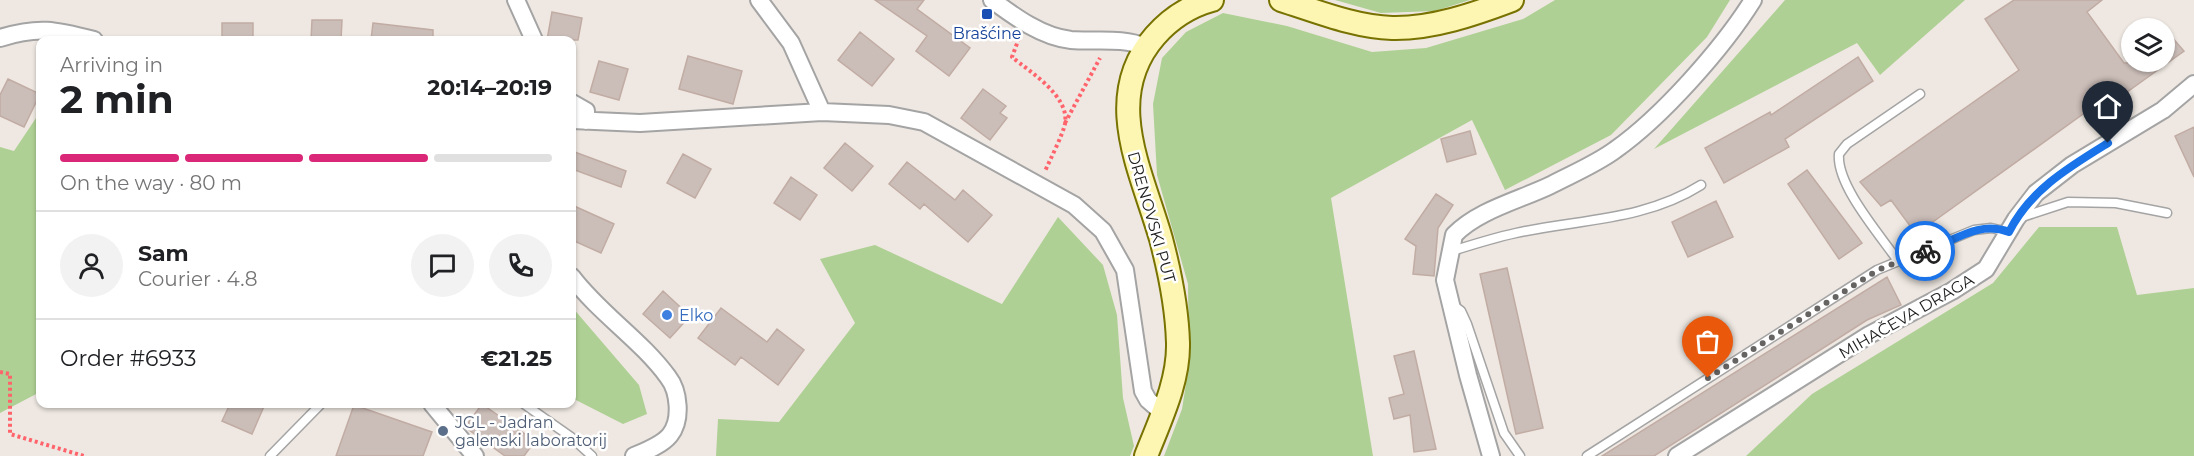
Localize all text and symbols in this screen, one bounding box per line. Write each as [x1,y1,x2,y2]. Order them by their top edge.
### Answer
marker: Brašćine [980,7,994,21]
map controls [2121,18,2175,72]
button: layers [2121,18,2175,72]
place label: Brašćine [953,24,1021,43]
text: Arriving in [60,53,163,77]
text: 20:14–20:19 [427,74,552,101]
text: 2 min [60,75,174,123]
pin [2082,81,2133,143]
icon: home [2091,90,2124,123]
street label: DRENOVSKI PUT [1124,149,1180,286]
text: On the way · 80 m [60,171,242,195]
courier [1895,221,1955,281]
button: person [60,234,123,297]
button: chat [411,234,474,297]
button: phone [489,234,552,297]
icon: bike [1909,235,1942,268]
text: Sam [138,240,189,267]
text: Courier · 4.8 [138,267,257,291]
street label: MIHAČEVA DRAGA [1835,270,1978,363]
place label: Elko [679,306,713,325]
marker: Elko [660,308,674,322]
pin [1682,316,1733,378]
icon: bag [1691,325,1724,358]
text: Order #6933 [60,345,196,372]
text: €21.25 [481,345,552,372]
place label: JGL - Jadran galenski laboratorij [454,413,607,450]
marker: JGL - Jadran galenski laboratorij [436,424,450,438]

